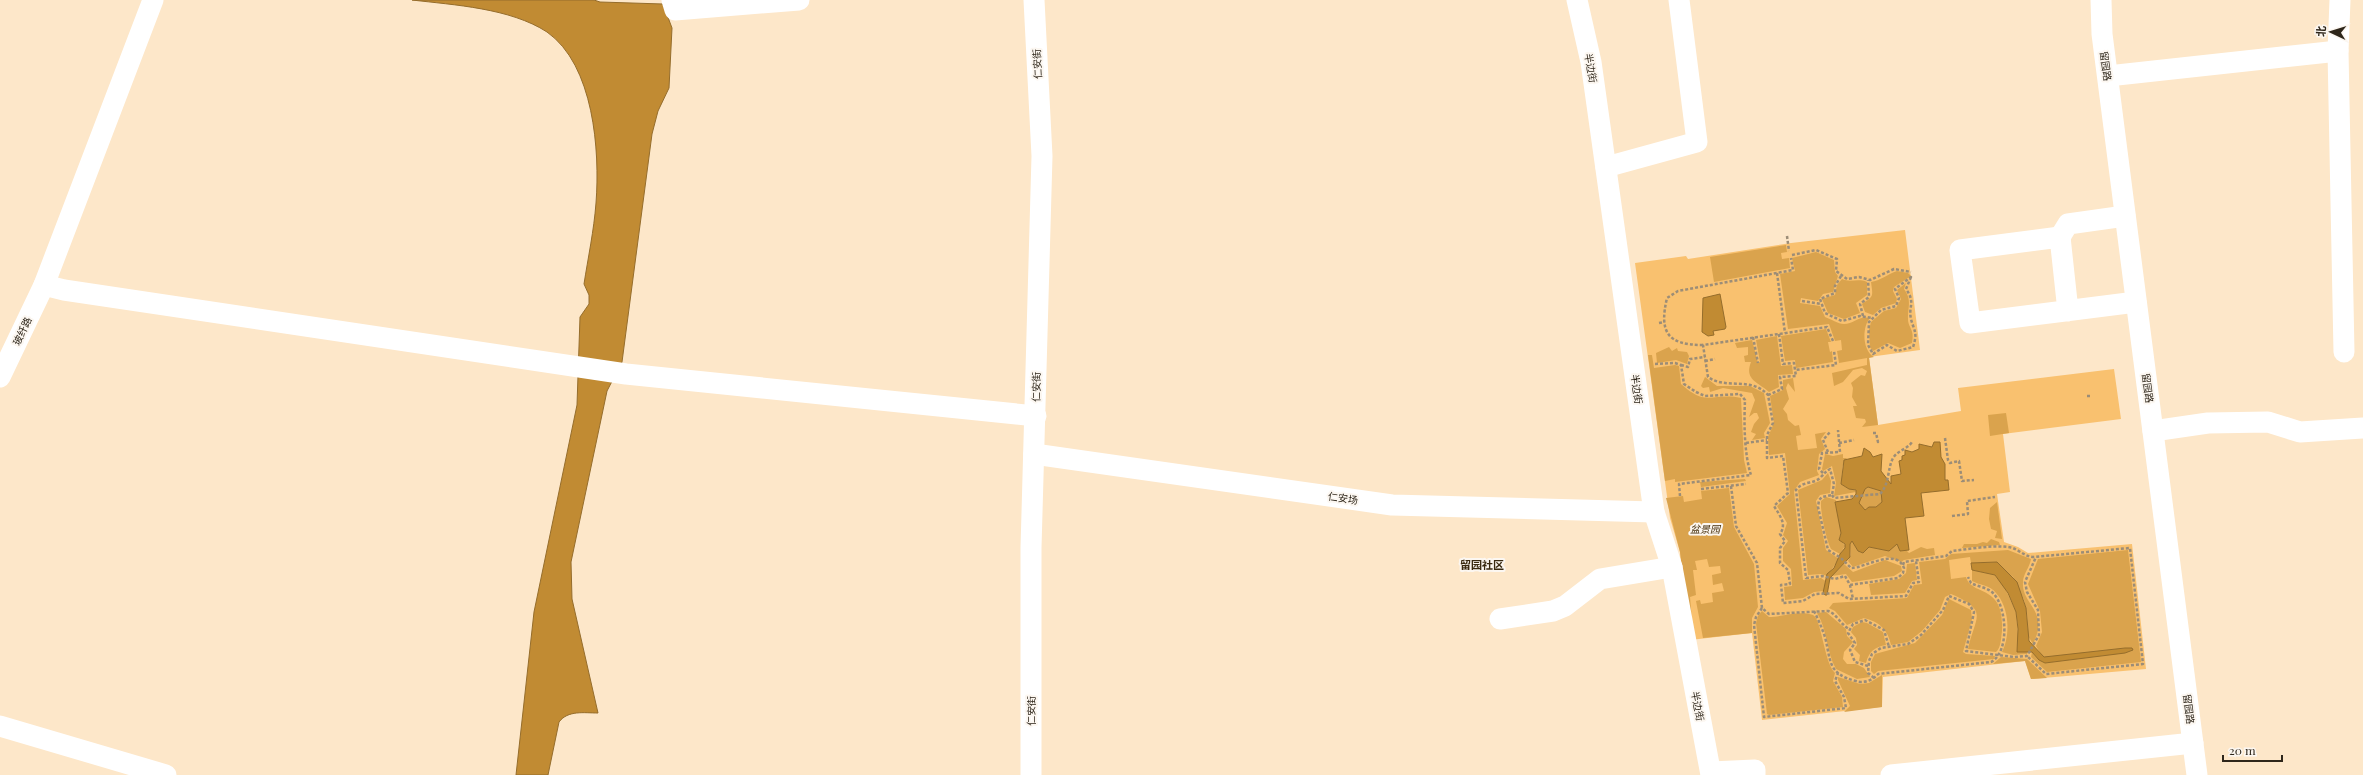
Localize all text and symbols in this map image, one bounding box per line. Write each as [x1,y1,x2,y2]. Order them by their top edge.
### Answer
north arrow [2311,12,2351,52]
text: 北 [2313,25,2328,37]
street label: 仁安街 [1029,49,1045,79]
street label: 留园路 [2097,50,2115,82]
street label: 半边街 [1582,52,1600,84]
street label: 玻纤路 [9,314,35,348]
street label: 仁安街 [1029,372,1043,402]
street label: 留园路 [2139,372,2157,404]
street label: 半边街 [1628,373,1646,405]
street label: 仁安场 [1327,489,1359,507]
park label: 盆景园 [1690,522,1722,536]
district label: 留园社区 [1460,557,1504,572]
street label: 半边街 [1688,690,1708,722]
street label: 留园路 [2180,693,2198,725]
street label: 仁安街 [1024,696,1038,726]
scale bar [2223,737,2282,763]
text: 20 m [2229,742,2256,758]

